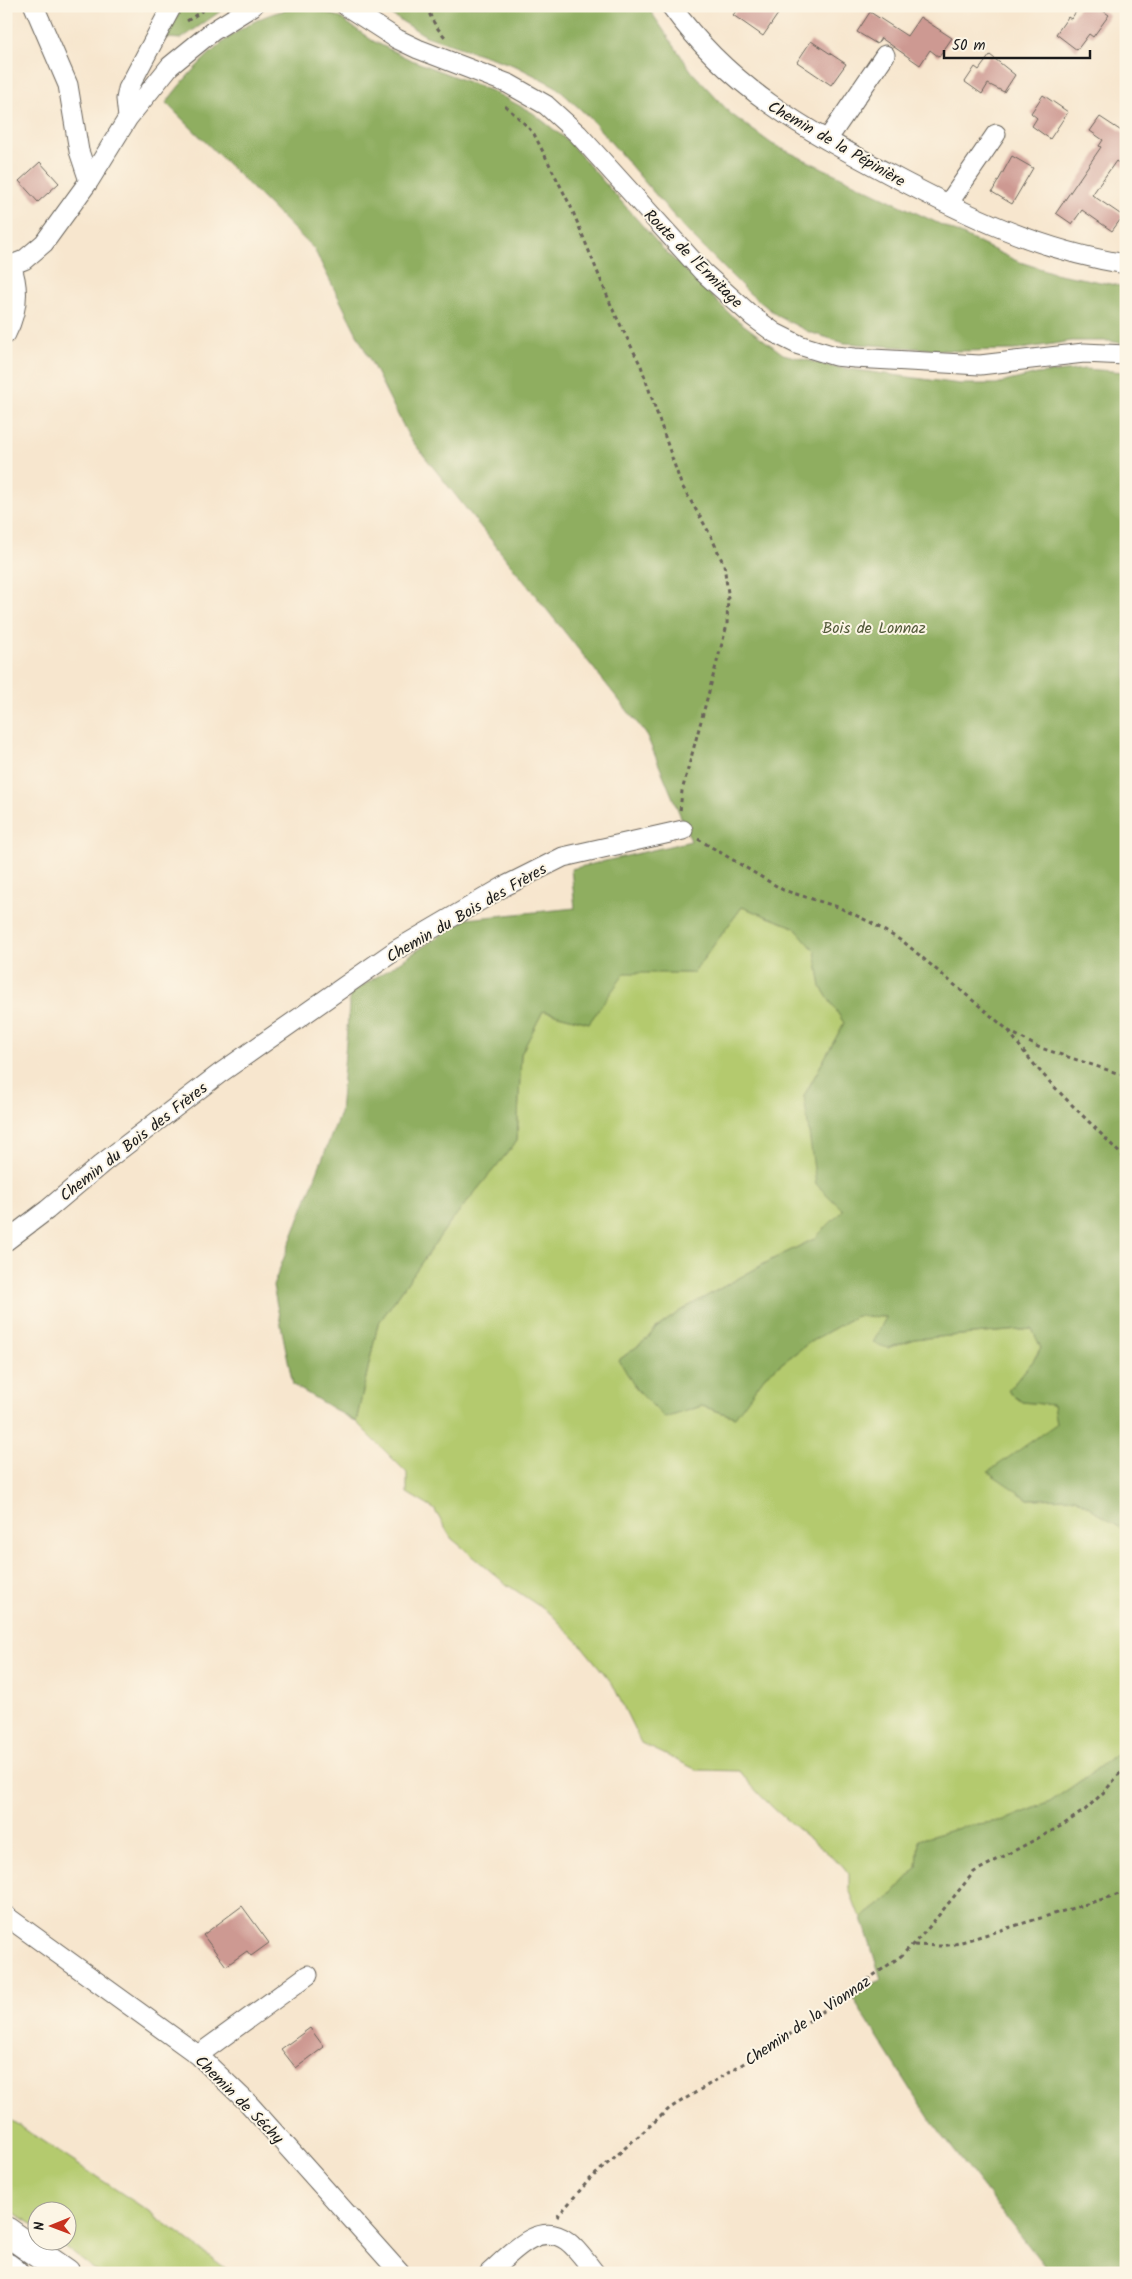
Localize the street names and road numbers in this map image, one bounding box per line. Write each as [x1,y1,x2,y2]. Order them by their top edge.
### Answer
street label: Chemin de la Pépinière [763,95,910,194]
street label: Route de l'Ermitage [638,204,748,314]
street label: Chemin du Bois des Frères [382,857,552,970]
street label: Chemin du Bois des Frères [55,1076,213,1208]
street label: Chemin de la Vionnaz [740,1970,876,2073]
street label: Chemin de Séchy [189,2050,290,2151]

